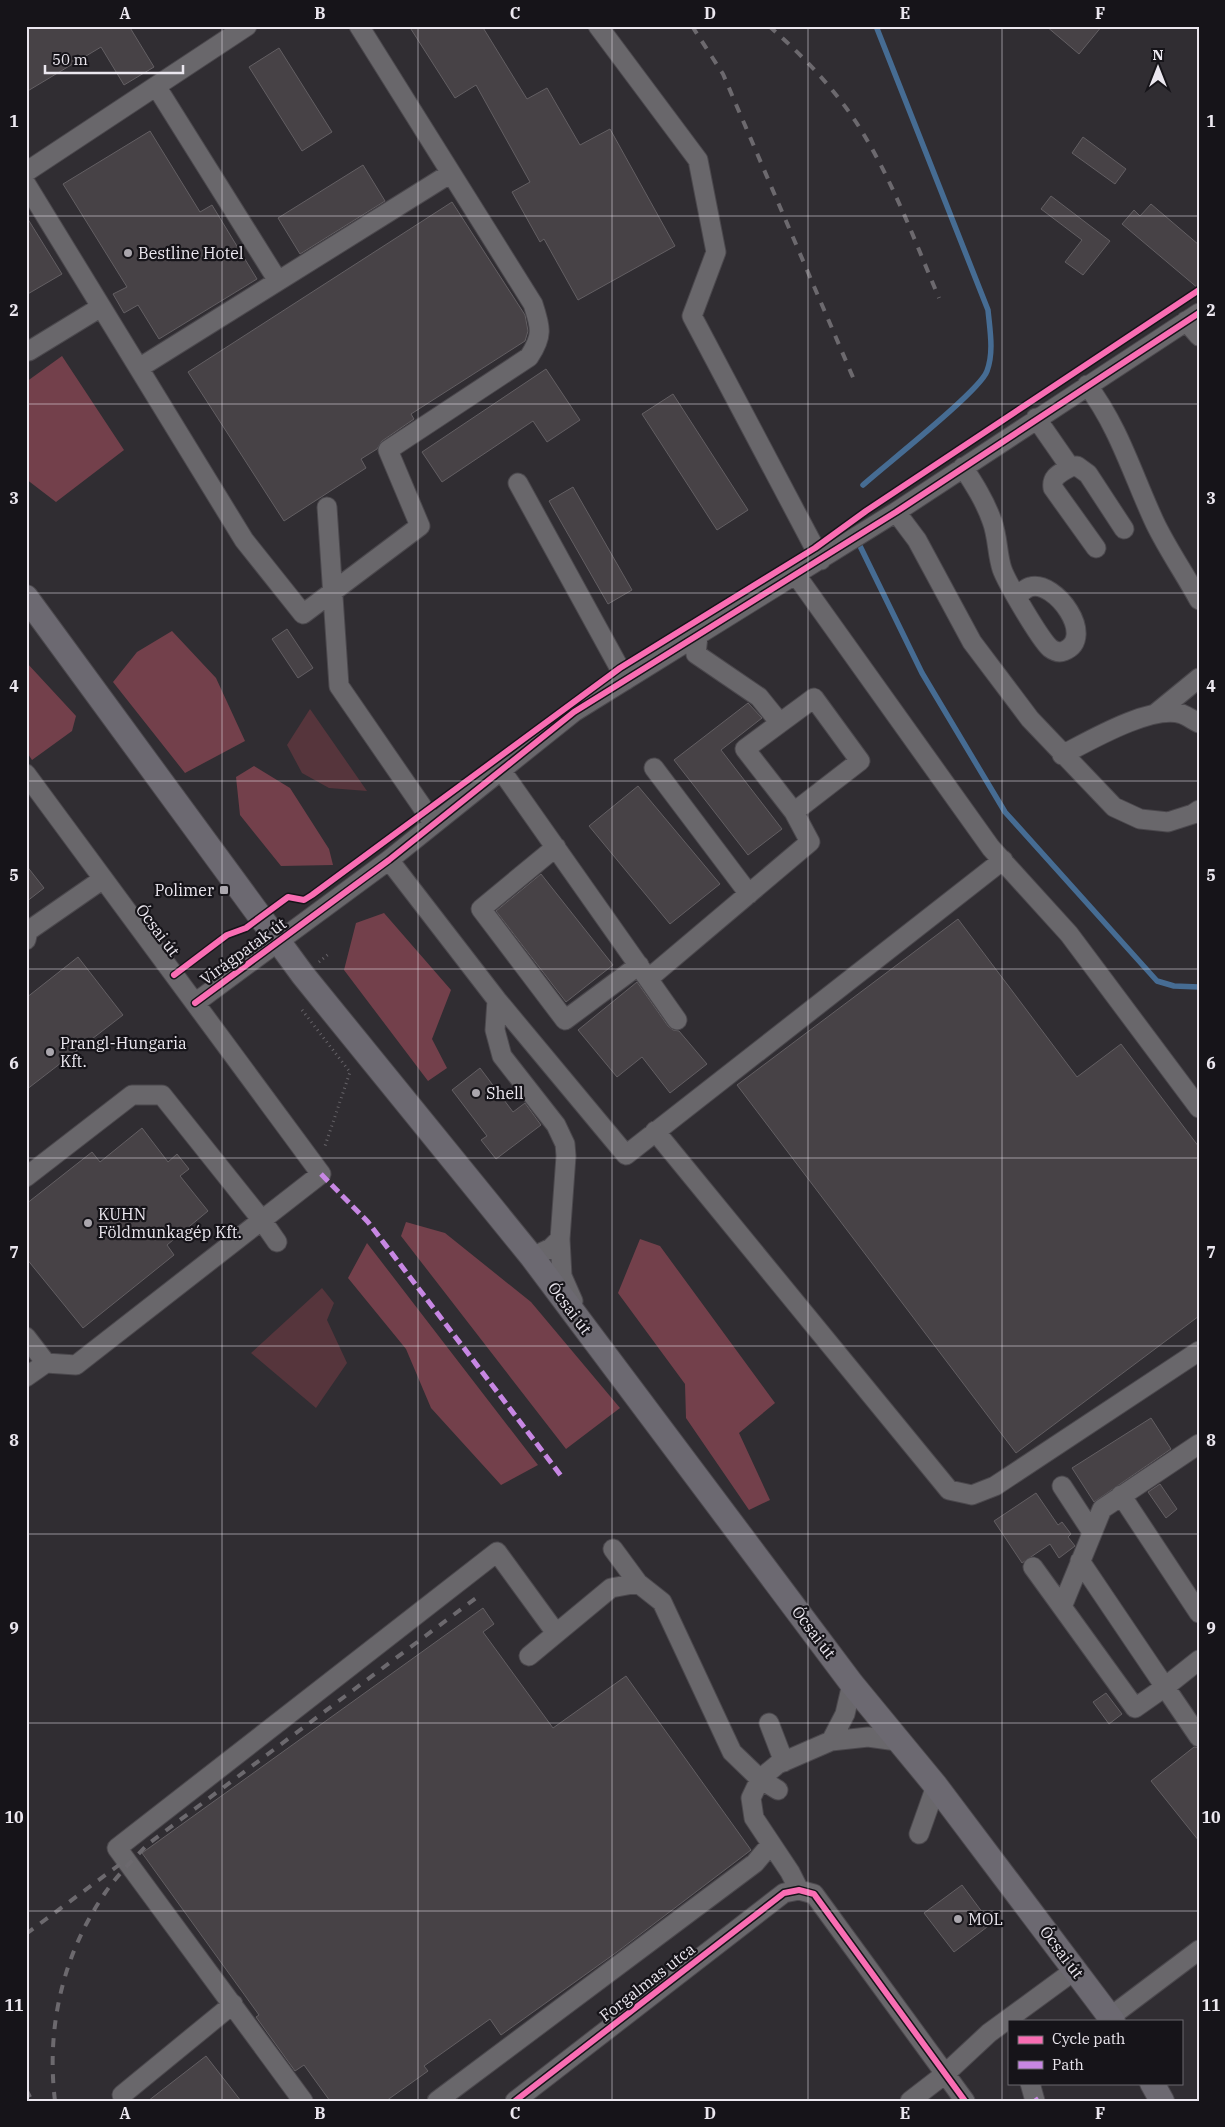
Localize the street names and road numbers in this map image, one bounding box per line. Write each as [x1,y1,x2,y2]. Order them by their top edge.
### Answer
street label: Ócsai út [132,899,185,960]
street label: Virágpatak út [196,913,290,989]
street label: Ócsai út [544,1277,597,1338]
street label: Ócsai út [788,1601,841,1662]
street label: Ócsai út [1036,1921,1089,1982]
street label: Forgalmas utca [595,1938,699,2025]

